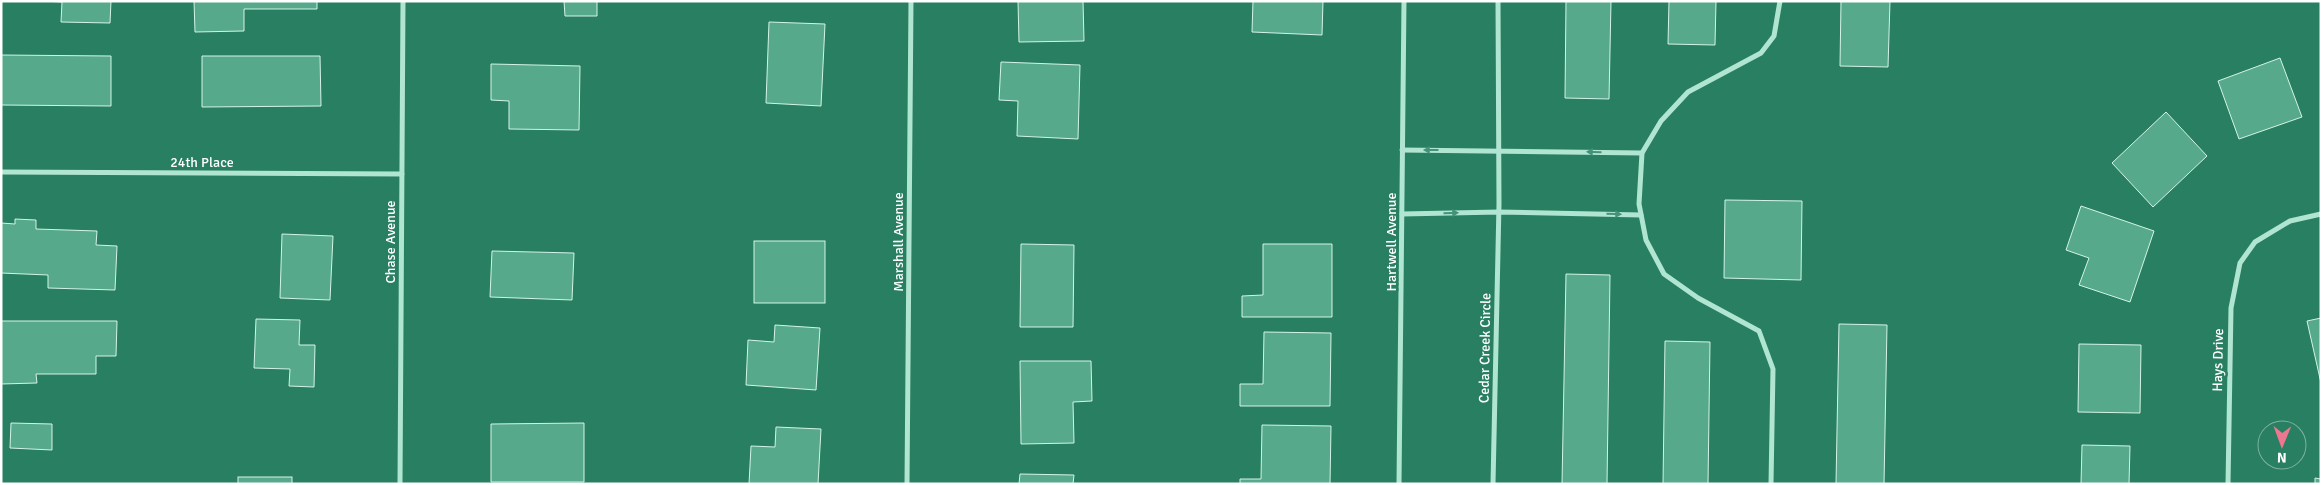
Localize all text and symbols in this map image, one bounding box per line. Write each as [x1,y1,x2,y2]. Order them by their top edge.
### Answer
one-way arrow [1423,146,1439,154]
one-way arrow [1585,148,1601,156]
street label: 24th Place [170,154,234,171]
street label: Marshall Avenue [890,192,907,292]
street label: Hartwell Avenue [1383,193,1400,291]
street label: Chase Avenue [382,200,399,284]
one-way arrow [1443,209,1459,217]
one-way arrow [1606,211,1622,219]
street label: Cedar Creek Circle [1476,293,1494,403]
street label: Hays Drive [2209,328,2227,392]
north arrow [2257,420,2307,470]
text: N [2277,449,2287,466]

